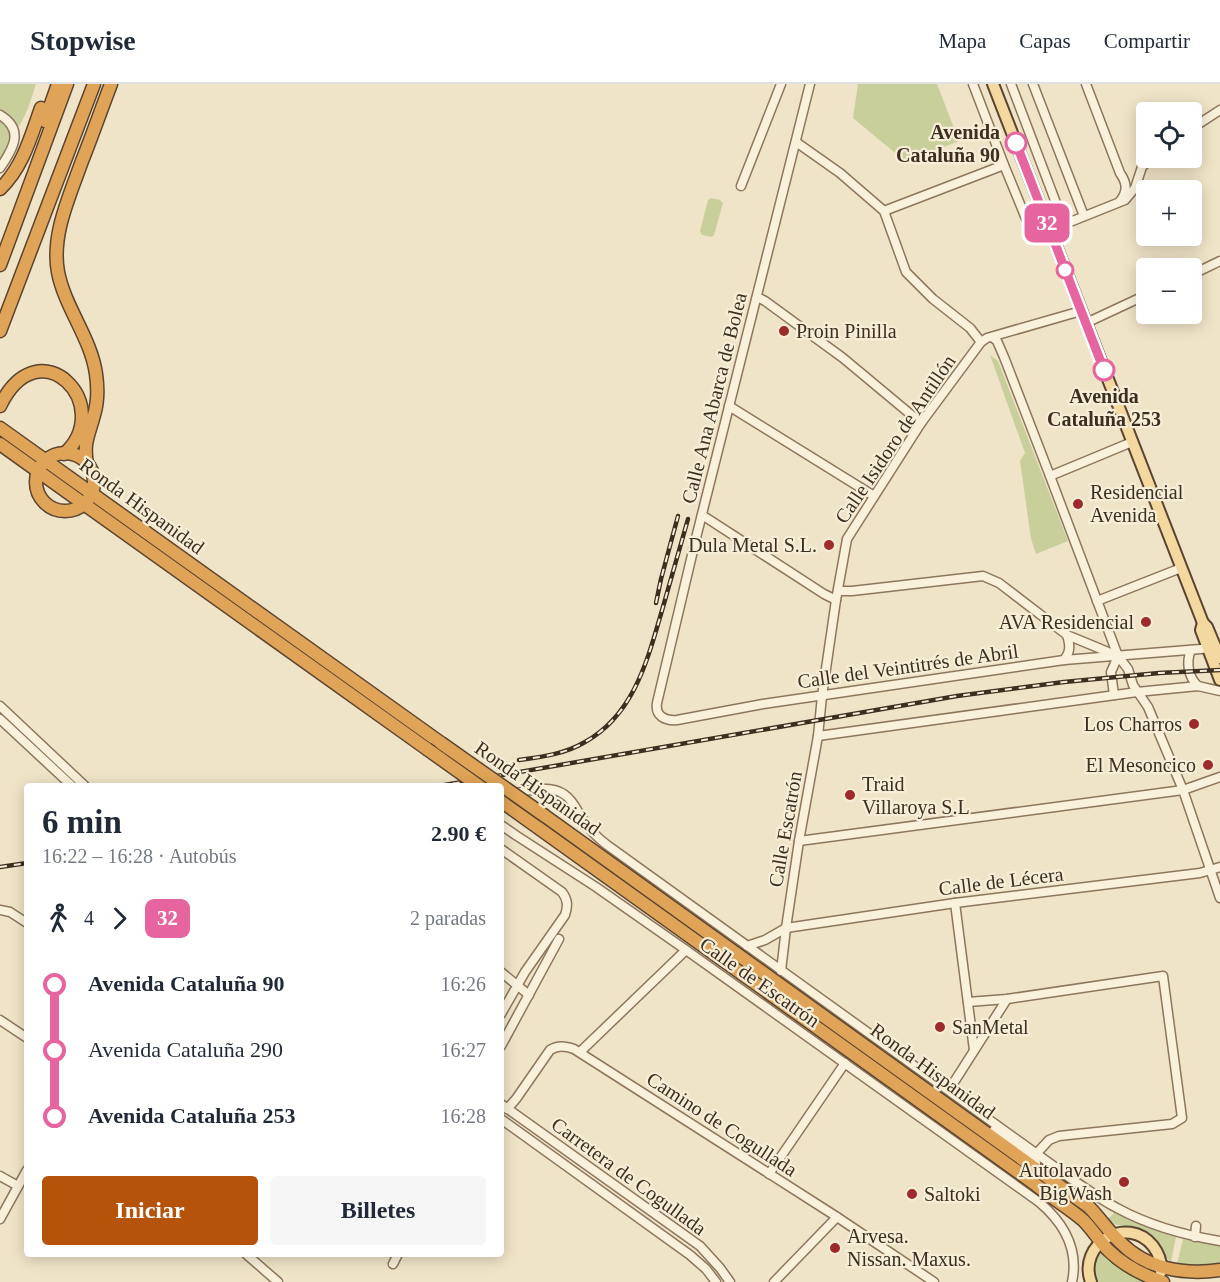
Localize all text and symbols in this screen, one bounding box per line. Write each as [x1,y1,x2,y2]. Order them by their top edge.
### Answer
text: Stopwise [30,25,136,56]
text: Mapa [939,29,986,53]
text: Capas [1019,29,1071,53]
text: Compartir [1104,29,1190,53]
map controls [1136,102,1202,324]
button: locate [1136,102,1202,168]
place label: Avenida Cataluña 90 [896,121,1000,166]
marker: Avenida Cataluña 90 [1005,132,1027,154]
button: + [1136,180,1202,246]
line badge: 32 [1020,204,1074,242]
text: 32 [1037,211,1058,235]
button: − [1136,258,1202,324]
unlabelled marker [1056,261,1074,279]
street label: Calle Ana Abarca de Bolea [677,290,751,506]
place label: Proin Pinilla [796,320,897,342]
marker: Proin Pinilla [777,324,791,338]
street label: Calle Isidoro de Antillón [830,351,960,527]
marker: Avenida Cataluña 253 [1093,359,1115,381]
place label: Avenida Cataluña 253 [1047,385,1161,430]
street label: Ronda Hispanidad [75,454,208,559]
place label: Residencial Avenida [1090,481,1184,526]
marker: Residencial Avenida [1071,497,1085,511]
place label: Dula Metal S.L. [688,534,817,556]
marker: Dula Metal S.L. [822,538,836,552]
place label: AVA Residencial [999,611,1134,633]
marker: AVA Residencial [1139,615,1153,629]
street label: Calle del Veintitrés de Abril [796,640,1020,692]
place label: Los Charros [1084,713,1182,735]
marker: Los Charros [1187,717,1201,731]
street label: Ronda Hispanidad [470,736,605,840]
place label: El Mesoncico [1085,754,1196,776]
marker: El Mesoncico [1201,758,1215,772]
street label: Calle Escatrón [764,769,806,889]
place label: Traid Villaroya S.L [862,773,970,819]
marker: Traid Villaroya S.L [843,788,857,802]
text: 6 min [42,804,122,840]
text: 2.90 € [431,821,486,846]
text: 16:22 – 16:28 · Autobús [42,845,236,867]
street label: Calle de Lécera [937,862,1065,900]
icon: walk [42,902,75,935]
icon: forward [103,902,136,935]
text: 32 [157,906,178,930]
text: 4 [84,907,94,929]
text: 2 paradas [410,907,486,929]
street label: Calle de Escatrón [696,933,824,1031]
text: Avenida Cataluña 90 [88,971,284,996]
text: 16:26 [440,973,486,995]
place label: SanMetal [952,1016,1029,1038]
street label: Ronda Hispanidad [866,1019,999,1124]
marker: SanMetal [933,1020,947,1034]
text: Avenida Cataluña 290 [88,1037,283,1062]
text: 16:27 [440,1039,486,1061]
street label: Camino de Cogullada [642,1067,801,1182]
text: Avenida Cataluña 253 [88,1103,295,1128]
text: 16:28 [440,1105,486,1127]
street label: Carretera de Cogullada [547,1113,711,1240]
place label: Autolavado BigWash [1019,1159,1112,1205]
marker: Autolavado BigWash [1117,1175,1131,1189]
button: Iniciar [42,1176,258,1245]
button: Billetes [270,1176,486,1245]
place label: Saltoki [924,1183,981,1205]
marker: Saltoki [905,1187,919,1201]
place label: Arvesa. Nissan. Maxus. [847,1225,971,1270]
marker: Arvesa. Nissan. Maxus. [828,1241,842,1255]

